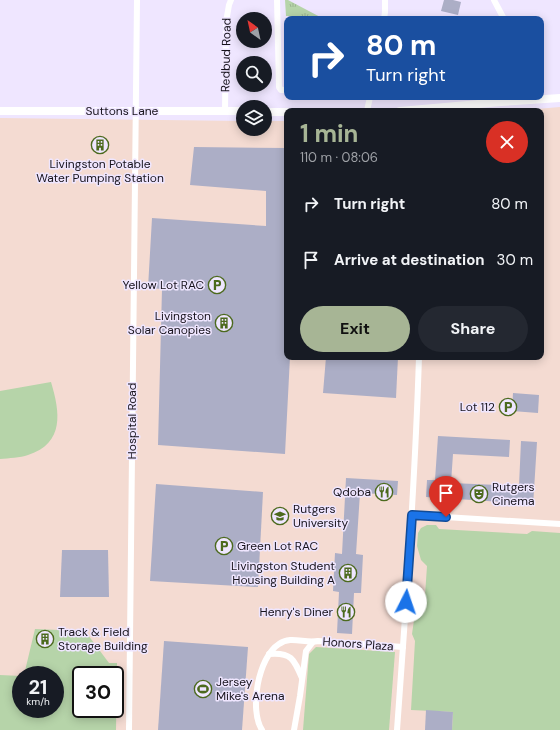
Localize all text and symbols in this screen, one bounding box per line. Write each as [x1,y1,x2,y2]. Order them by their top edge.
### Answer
north arrow [236,12,272,48]
map controls [236,12,272,136]
street label: Redbud Road [217,18,235,92]
text: 80 m [366,27,436,64]
icon: right [300,32,352,84]
button: search [236,56,272,92]
text: Turn right [366,63,446,87]
button: layers [236,100,272,136]
street label: Suttons Lane [86,103,159,119]
text: 1 min [300,118,358,149]
button: close [486,121,528,163]
building icon: Livingston Potable Water Pumping Station [90,135,110,155]
text: 110 m · 08:06 [300,149,378,166]
place label: Livingston Potable Water Pumping Station [36,156,164,186]
icon: right [300,193,322,215]
text: Turn right [334,194,405,214]
text: 80 m [491,194,528,214]
icon: arrive [300,249,322,271]
text: Arrive at destination [334,250,485,270]
text: 30 m [497,250,533,270]
parking icon: Yellow Lot RAC [207,275,227,295]
place label: Yellow Lot RAC [123,277,204,293]
button: Exit [300,306,410,352]
button: Share [418,306,528,352]
place label: Livingston Solar Canopies [128,308,211,338]
building icon: Livingston Solar Canopies [214,313,234,333]
street label: Hospital Road [124,383,140,459]
parking icon: Lot 112 [498,397,518,417]
place label: Lot 112 [460,399,495,415]
pin [429,476,463,517]
place label: Rutgers Cinema [492,479,534,509]
restaurant icon: Qdoba [374,482,394,502]
icon: arrive [435,482,457,504]
place label: Qdoba [333,484,371,500]
theatre icon: Rutgers Cinema [469,484,489,504]
place label: Rutgers University [293,501,349,531]
school or university icon: Rutgers University [270,506,290,526]
parking icon: Green Lot RAC [214,536,234,556]
place label: Green Lot RAC [237,538,318,554]
place label: Livingston Student Housing Building A [231,558,335,588]
building icon: Livingston Student Housing Building A [338,563,358,583]
position arrow [385,581,427,623]
restaurant icon: Henry's Diner [336,602,356,622]
place label: Henry's Diner [260,604,334,620]
place label: Track & Field Storage Building [58,624,148,654]
building icon: Track & Field Storage Building [35,629,55,649]
street label: Honors Plaza [322,634,394,654]
speed limit sign: 30 [72,666,124,718]
text: 21 [29,674,47,700]
place label: Jersey Mike's Arena [216,674,284,704]
sports icon: Jersey Mike's Arena [193,679,213,699]
text: km/h [26,695,50,708]

